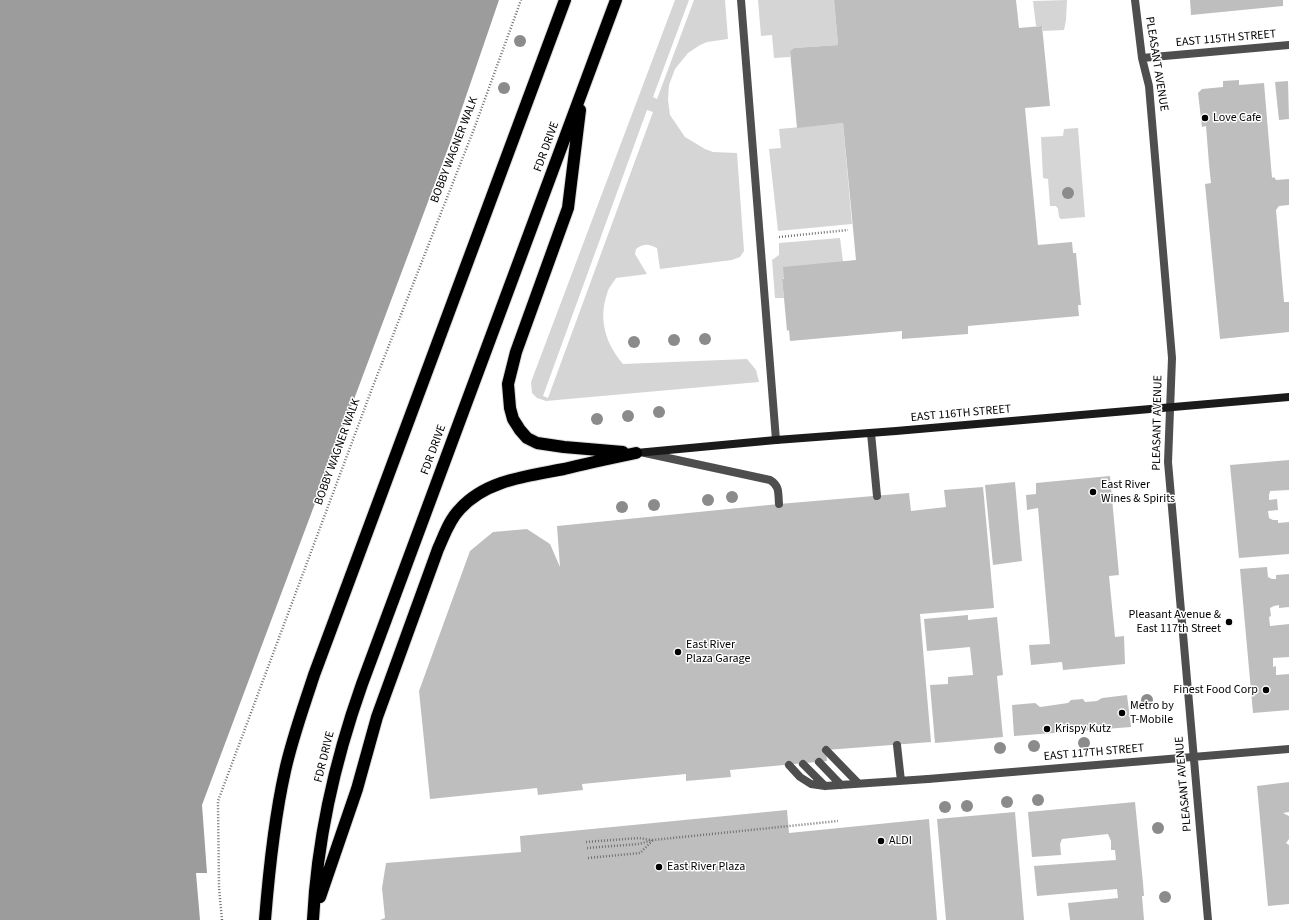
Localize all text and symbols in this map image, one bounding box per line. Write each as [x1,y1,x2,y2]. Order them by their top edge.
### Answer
street label: PLEASANT AVENUE [1141,16,1171,112]
street label: EAST 115TH STREET [1175,27,1277,51]
street label: BOBBY WAGNER WALK [428,95,482,205]
place label: Love Cafe [1213,111,1261,125]
marker: Love Cafe [1200,113,1210,123]
street label: FDR DRIVE [531,120,563,174]
street label: PLEASANT AVENUE [1150,375,1166,471]
street label: BOBBY WAGNER WALK [312,397,364,507]
street label: EAST 116TH STREET [910,402,1012,426]
street label: FDR DRIVE [418,423,450,477]
place label: East River Wines & Spirits [1101,478,1175,506]
marker: East River Wines & Spirits [1088,487,1098,497]
place label: Pleasant Avenue & East 117th Street [1129,608,1221,636]
marker: Pleasant Avenue & East 117th Street [1224,617,1234,627]
place label: East River Plaza Garage [686,638,750,666]
marker: East River Plaza Garage [673,647,683,657]
place label: Finest Food Corp [1173,683,1258,697]
marker: Finest Food Corp [1261,685,1271,695]
place label: Metro by T-Mobile [1130,699,1174,727]
marker: Metro by T-Mobile [1117,708,1127,718]
place label: Krispy Kutz [1055,722,1111,736]
marker: Krispy Kutz [1042,724,1052,734]
street label: FDR DRIVE [312,730,338,784]
street label: PLEASANT AVENUE [1173,736,1195,832]
street label: EAST 117TH STREET [1043,741,1145,765]
place label: ALDI [889,834,912,848]
marker: ALDI [876,836,886,846]
place label: East River Plaza [667,860,745,874]
marker: East River Plaza [654,862,664,872]

